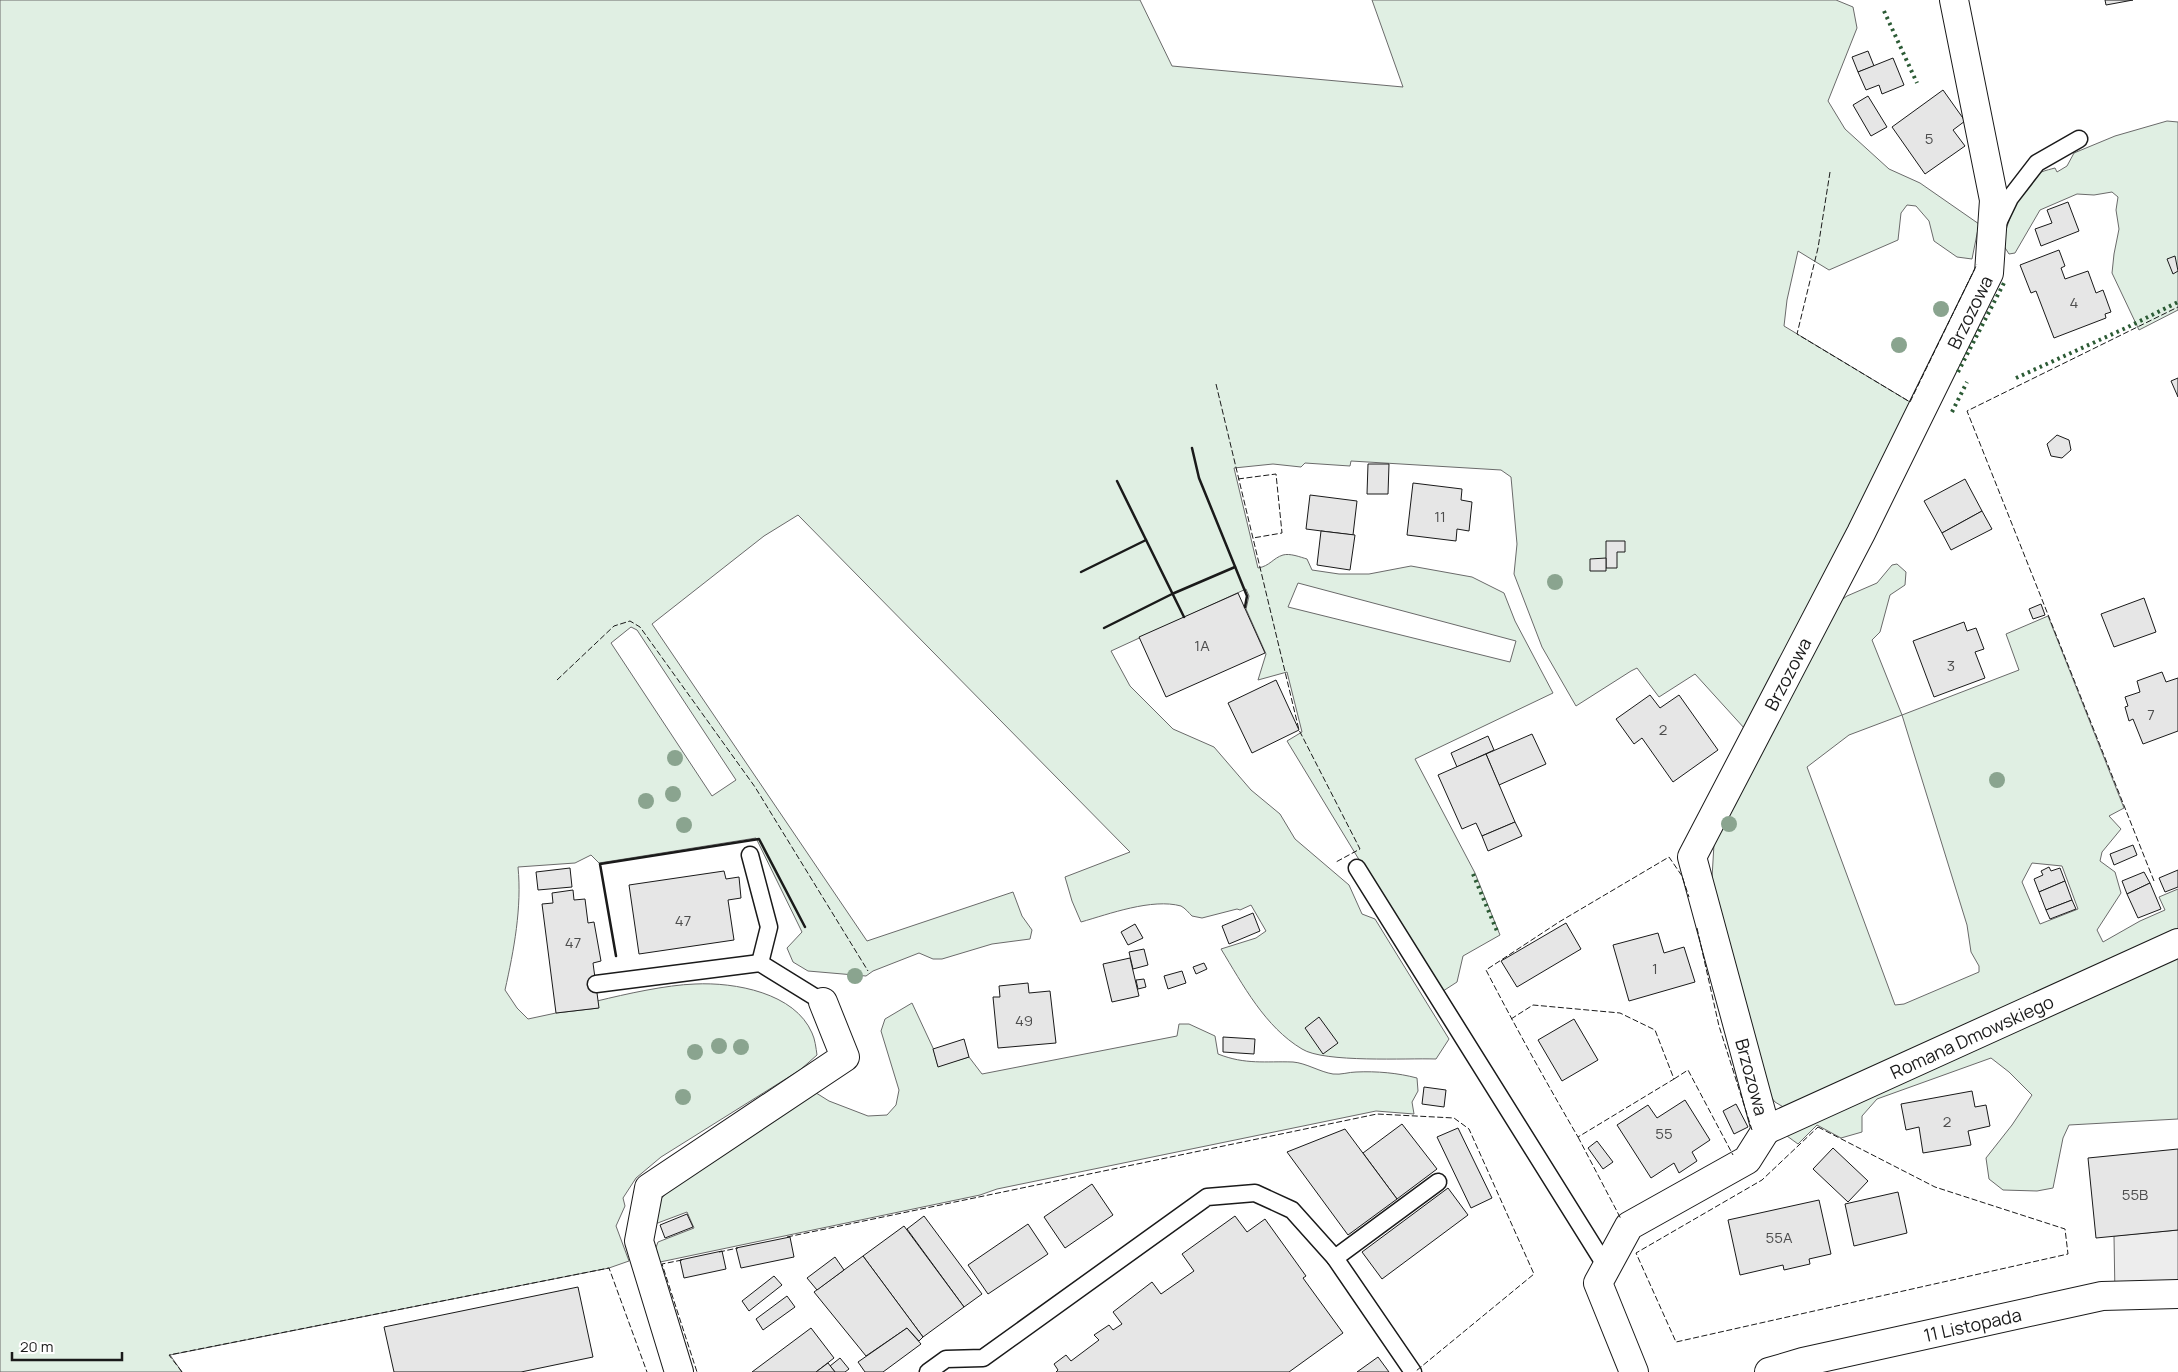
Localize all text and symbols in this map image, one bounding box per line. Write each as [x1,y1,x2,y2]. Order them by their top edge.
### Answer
house number: 5 [1925,128,1933,149]
street label: Brzozowa [1941,271,1998,353]
house number: 4 [2070,292,2079,313]
house number: 11 [1434,506,1446,527]
street label: Brzozowa [1759,633,1816,714]
house number: 1A [1194,635,1210,656]
house number: 3 [1947,655,1955,676]
house number: 7 [2147,704,2155,725]
house number: 2 [1659,719,1667,740]
house number: 47 [675,910,691,931]
house number: 47 [565,932,581,953]
house number: 1 [1652,958,1658,979]
street label: Romana Dmowskiego [1886,989,2057,1084]
house number: 49 [1015,1010,1033,1031]
street label: Brzozowa [1730,1036,1774,1118]
house number: 2 [1943,1111,1951,1132]
house number: 55 [1655,1123,1673,1144]
house number: 55B [2122,1184,2148,1205]
house number: 55A [1766,1227,1793,1248]
street label: 11 Listopada [1921,1302,2024,1347]
scale bar [12,1330,122,1362]
text: 20 m [20,1336,53,1357]

